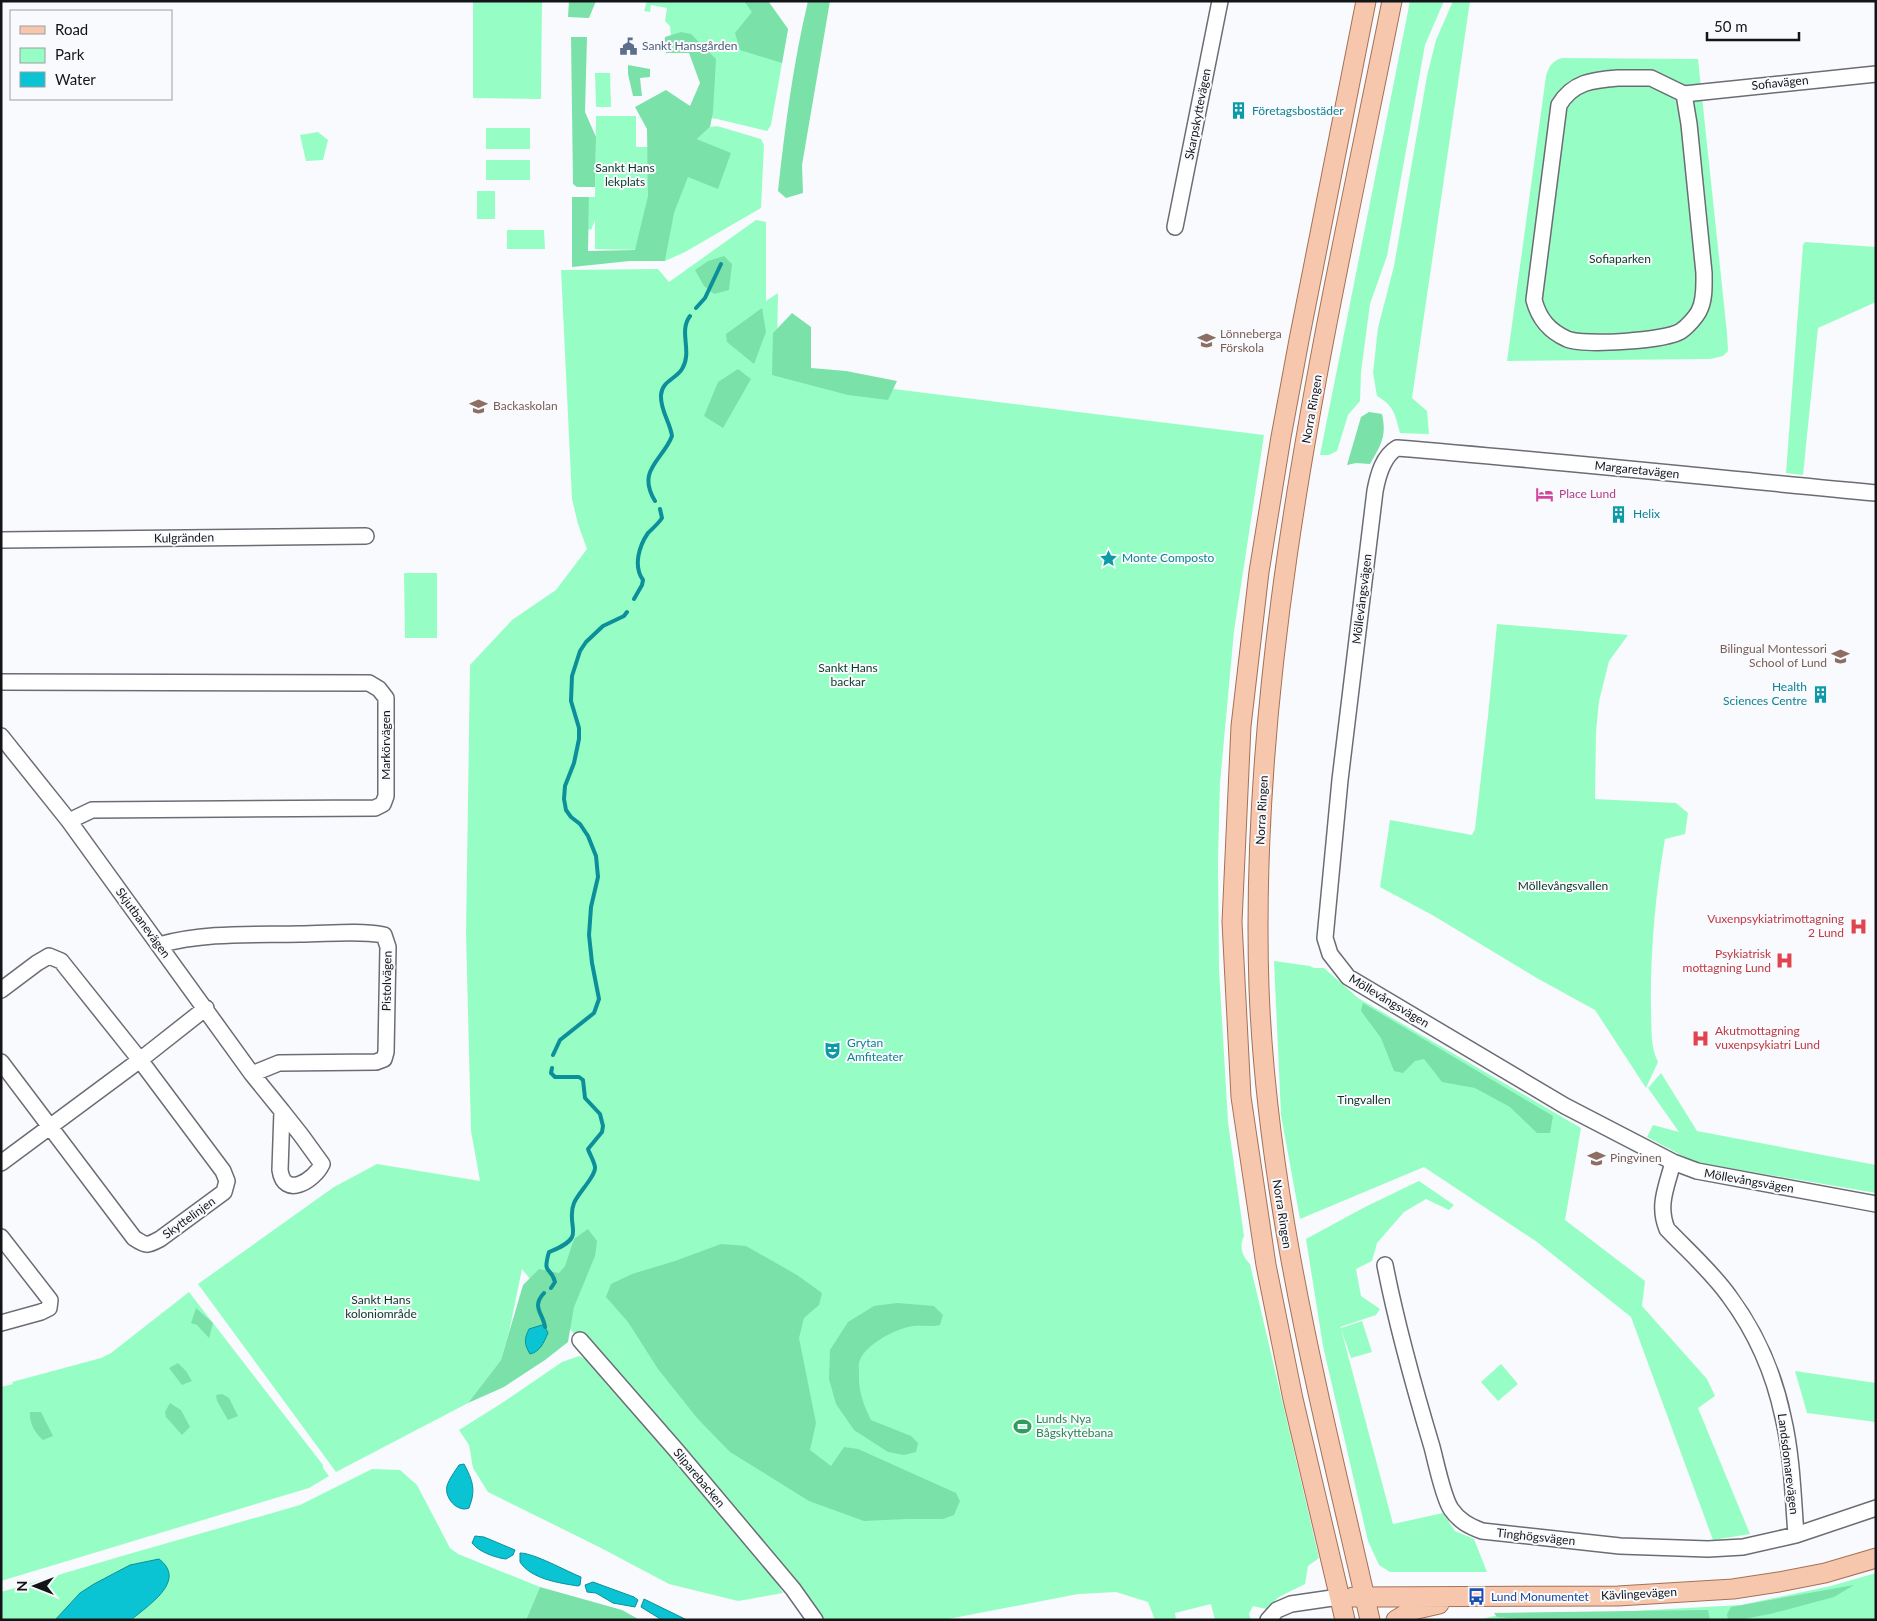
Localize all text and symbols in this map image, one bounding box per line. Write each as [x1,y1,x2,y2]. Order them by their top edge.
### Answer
legend [10,10,172,100]
scale bar [1707,10,1800,42]
text: 50 m [1714,17,1748,35]
text: Road [55,20,88,38]
public building icon: Sankt Hansgården [618,36,638,56]
place label: Sankt Hansgården [642,38,737,53]
text: Park [55,45,85,63]
street label: Skarpskyttevägen [1181,67,1214,161]
text: Water [55,70,96,88]
street label: Sofiavägen [1751,72,1809,93]
building icon: Företagsbostäder [1228,101,1248,121]
place label: Företagsbostäder [1252,103,1344,118]
park label: Sankt Hans lekplats [595,160,655,189]
park label: Sofiaparken [1589,251,1651,266]
place label: Lönneberga Förskola [1220,326,1282,355]
school or university icon: Lönneberga Förskola [1196,331,1216,351]
street label: Norra Ringen [1298,373,1325,445]
school or university icon: Backaskolan [469,396,489,416]
place label: Backaskolan [493,398,558,413]
street label: Margaretavägen [1594,458,1680,481]
hotel icon: Place Lund [1535,484,1555,504]
place label: Place Lund [1559,486,1616,501]
building icon: Helix [1609,504,1629,524]
place label: Helix [1633,506,1660,521]
street label: Kulgränden [154,529,214,546]
place icon: Monte Composto [1098,548,1118,568]
place label: Monte Composto [1122,550,1215,565]
street label: Möllevångsvägen [1349,553,1374,645]
place label: Bilingual Montessori School of Lund [1720,641,1827,670]
school or university icon: Bilingual Montessori School of Lund [1831,646,1851,666]
park label: Sankt Hans backar [818,660,878,689]
place label: Health Sciences Centre [1723,679,1807,708]
building icon: Health Sciences Centre [1811,684,1831,704]
street label: Markörvägen [378,710,393,780]
street label: Norra Ringen [1252,775,1271,845]
park label: Möllevångsvallen [1518,878,1608,893]
street label: Skjutbanevägen [113,885,174,961]
place label: Vuxenpsykiatrimottagning 2 Lund [1707,911,1844,940]
hospital icon: Vuxenpsykiatrimottagning 2 Lund [1848,916,1868,936]
place label: Psykiatrisk mottagning Lund [1683,946,1772,975]
street label: Pistolvägen [378,951,395,1011]
hospital icon: Psykiatrisk mottagning Lund [1775,951,1795,971]
street label: Möllevångsvägen [1346,971,1432,1030]
place label: Akutmottagning vuxenpsykiatri Lund [1715,1023,1820,1052]
hospital icon: Akutmottagning vuxenpsykiatri Lund [1691,1028,1711,1048]
place label: Grytan Amfiteater [847,1035,904,1064]
theatre icon: Grytan Amfiteater [823,1040,843,1060]
park label: Tingvallen [1337,1092,1391,1107]
school or university icon: Pingvinen [1586,1148,1606,1168]
place label: Pingvinen [1610,1150,1662,1165]
street label: Möllevångsvägen [1703,1165,1795,1196]
street label: Norra Ringen [1270,1178,1295,1249]
street label: Skyttelinjen [159,1193,218,1242]
park label: Sankt Hans koloniområde [345,1292,417,1321]
place label: Lunds Nya Bågskyttebana [1036,1411,1113,1440]
street label: Landsdomarevägen [1775,1413,1802,1515]
sports icon: Lunds Nya Bågskyttebana [1012,1416,1032,1436]
street label: Sliparebacken [670,1445,728,1510]
street label: Tinghögsvägen [1496,1525,1576,1548]
north arrow [10,1561,60,1611]
text: N [13,1581,30,1591]
street label: Kävlingevägen [1601,1584,1677,1603]
bus stop icon: Lund Monumentet [1467,1587,1487,1607]
place label: Lund Monumentet [1491,1589,1590,1604]

